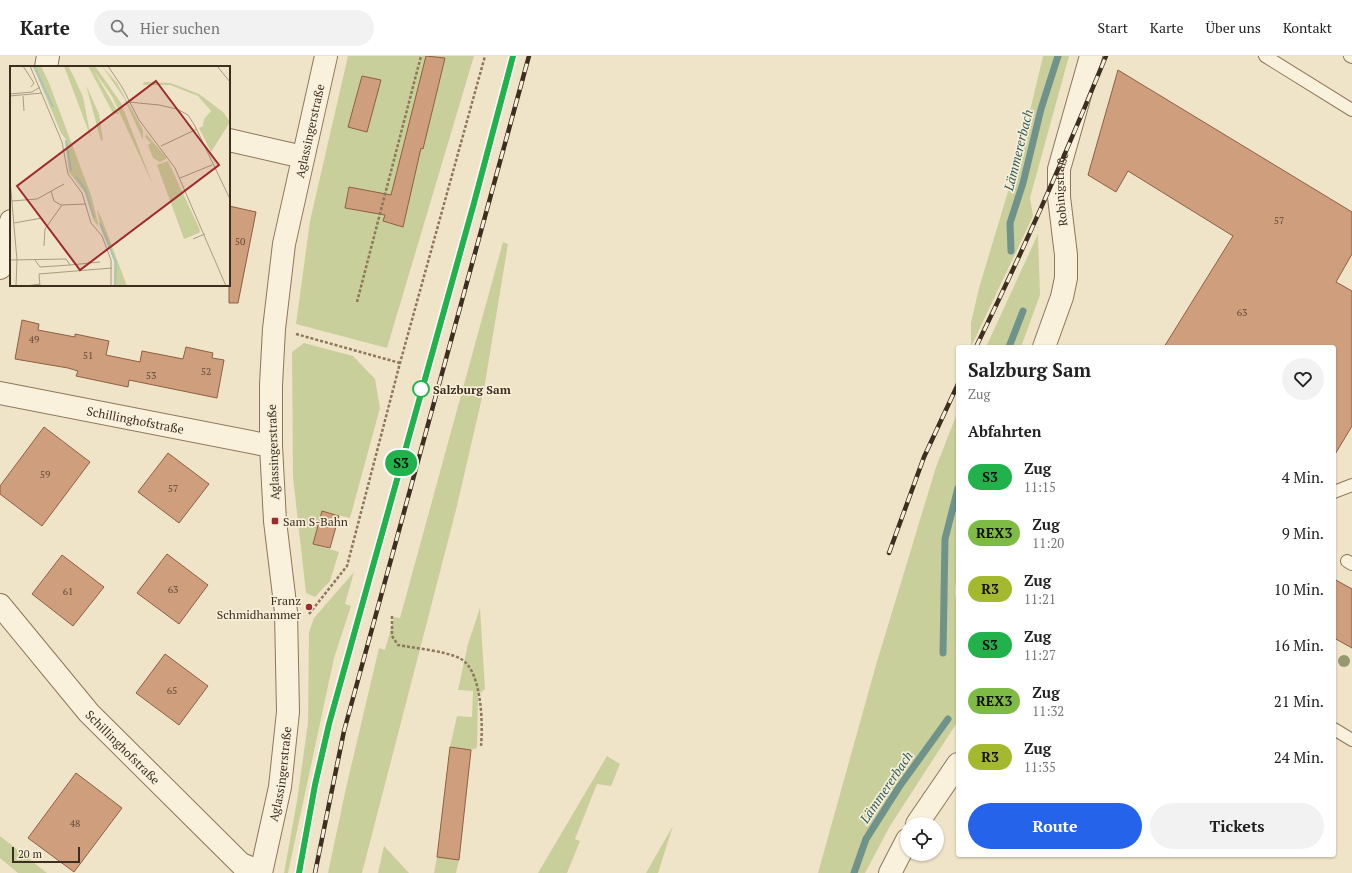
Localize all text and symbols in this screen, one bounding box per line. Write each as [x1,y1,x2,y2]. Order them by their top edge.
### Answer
search box [94,10,374,46]
text: Karte [20,15,70,40]
icon: search [108,17,130,39]
text: Hier suchen [140,18,220,38]
text: Start [1098,18,1128,37]
text: Karte [1150,18,1184,37]
text: Über uns [1206,18,1261,37]
text: Kontakt [1283,18,1332,37]
inset map [10,66,230,286]
street label: Aglassingerstraße [292,82,327,179]
water label: Lämmererbach [999,108,1037,193]
street label: Robinigstraße [1051,150,1071,227]
house number: 57 [1274,214,1284,227]
house number: 50 [235,235,245,248]
house number: 63 [1237,306,1247,319]
house number: 49 [29,333,39,346]
house number: 51 [83,349,93,362]
text: Salzburg Sam [968,357,1091,382]
button: heart [1282,358,1324,400]
house number: 52 [201,365,211,378]
house number: 53 [146,369,156,382]
marker: Salzburg Sam [412,380,430,398]
place label: Salzburg Sam [433,382,511,397]
text: Zug [968,385,990,403]
street label: Schillinghofstraße [85,403,185,436]
street label: Aglassingerstraße [264,404,282,500]
text: Abfahrten [968,421,1041,441]
line badge: S3 [383,450,419,476]
text: S3 [393,453,409,472]
text: Zug [1024,458,1051,478]
text: S3 [982,467,998,486]
text: 4 Min. [1282,467,1324,487]
house number: 59 [40,468,50,481]
text: 11:15 [1024,478,1056,496]
house number: 57 [168,482,178,495]
place label: Sam S-Bahn [283,514,348,529]
text: Zug [1032,514,1060,534]
marker: Sam S-Bahn [270,516,280,526]
text: REX3 [976,523,1012,542]
text: 9 Min. [1282,523,1324,543]
text: 11:20 [1032,534,1064,552]
text: Zug [1024,570,1051,590]
text: R3 [981,579,999,598]
text: 10 Min. [1274,579,1324,599]
house number: 63 [168,583,178,596]
house number: 61 [63,585,73,598]
text: 11:21 [1024,590,1056,608]
place label: Franz Schmidhammer [217,593,301,622]
marker: Franz Schmidhammer [304,602,314,612]
text: Zug [1024,626,1051,646]
text: S3 [982,635,998,654]
text: 16 Min. [1274,635,1324,655]
text: 11:27 [1024,646,1056,664]
text: Zug [1032,682,1060,702]
house number: 65 [167,684,177,697]
text: REX3 [976,691,1012,710]
text: 21 Min. [1274,691,1324,711]
text: 11:32 [1032,702,1064,720]
street label: Schillinghofstraße [83,707,163,787]
street label: Aglassingerstraße [265,726,294,823]
text: Zug [1024,738,1051,758]
text: R3 [981,747,999,766]
text: 24 Min. [1274,747,1324,767]
water label: Lämmererbach [855,748,917,827]
text: 11:35 [1024,758,1056,776]
button: Route [968,803,1142,849]
button: Tickets [1150,803,1324,849]
house number: 48 [70,817,80,830]
map controls [900,817,944,861]
button: locate [900,817,944,861]
scale bar [12,845,80,864]
text: 20 m [18,847,42,861]

